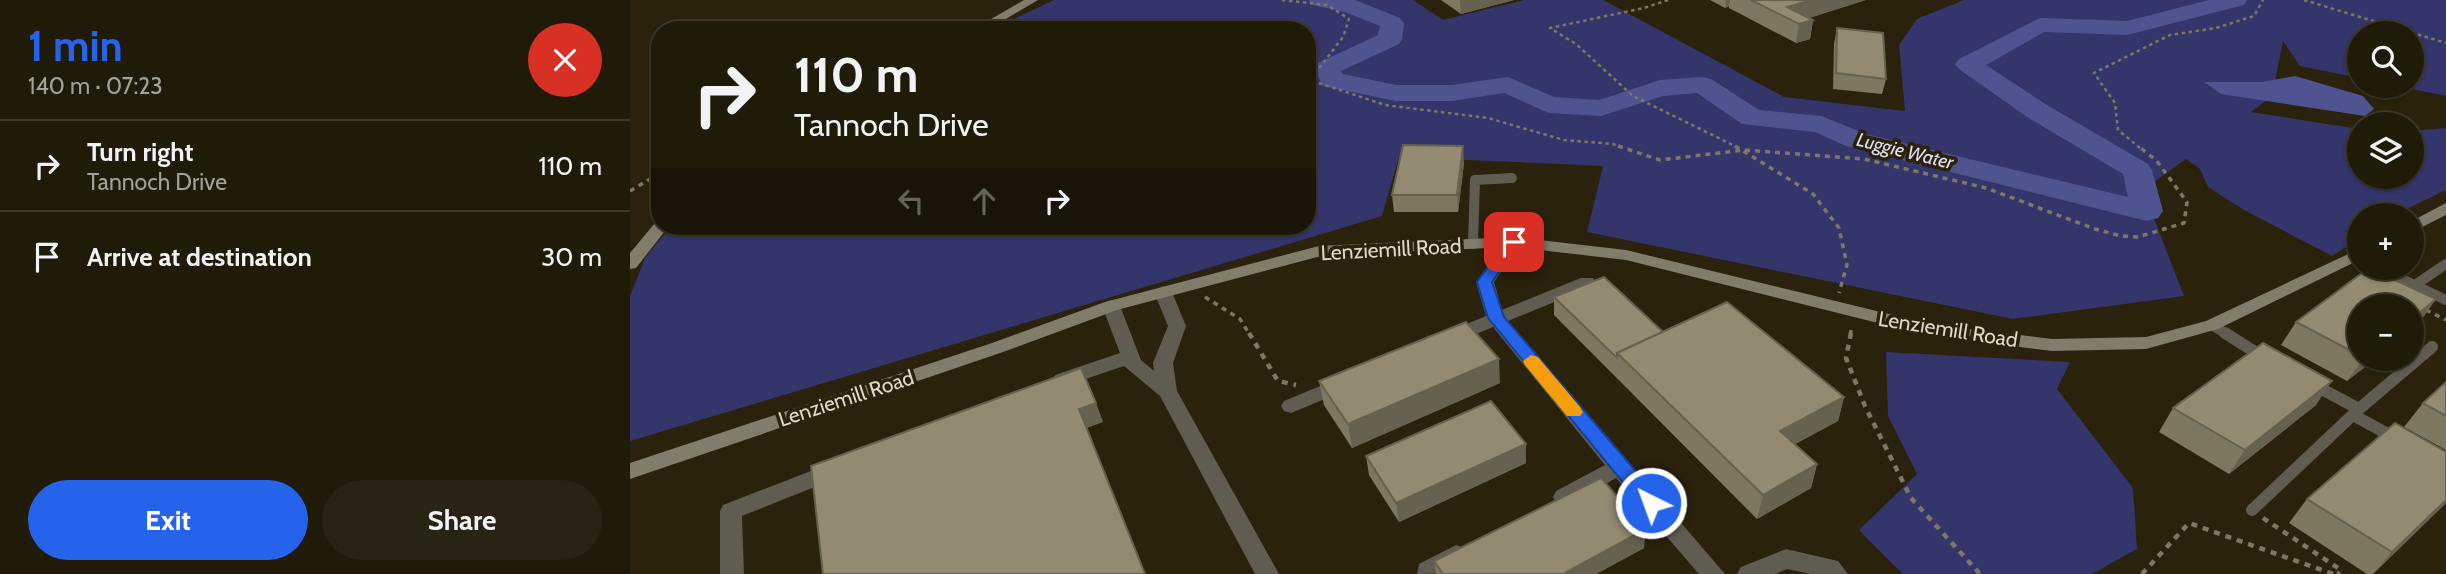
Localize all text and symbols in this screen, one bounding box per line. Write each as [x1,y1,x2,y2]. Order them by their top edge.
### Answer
text: 1 min [28,20,123,72]
map controls [2347,21,2424,371]
button: search [2347,21,2424,98]
button: close [528,23,602,97]
text: 110 m [794,45,918,104]
icon: right [679,49,770,140]
text: 140 m · 07:23 [28,72,163,100]
text: Tannoch Drive [794,105,989,144]
button: layers [2347,112,2424,189]
water label: Luggie Water [1854,128,1957,174]
text: Turn right [87,136,193,168]
icon: right [28,147,66,185]
text: 110 m [538,150,602,182]
text: Tannoch Drive [87,168,227,196]
icon: left [892,182,930,220]
icon: ahead [965,182,1003,220]
icon: right [1038,182,1076,220]
button: + [2347,203,2424,280]
pin [1484,212,1544,272]
icon: arrive [1495,223,1533,261]
street label: Lenziemill Road [1320,233,1462,265]
icon: arrive [28,238,66,276]
text: Arrive at destination [87,241,312,273]
text: 30 m [541,241,602,273]
button: − [2347,294,2424,371]
street label: Lenziemill Road [1876,306,2020,352]
street label: Lenziemill Road [775,364,917,432]
position arrow [1614,466,1688,540]
button: Exit [28,480,308,560]
button: Share [322,480,602,560]

